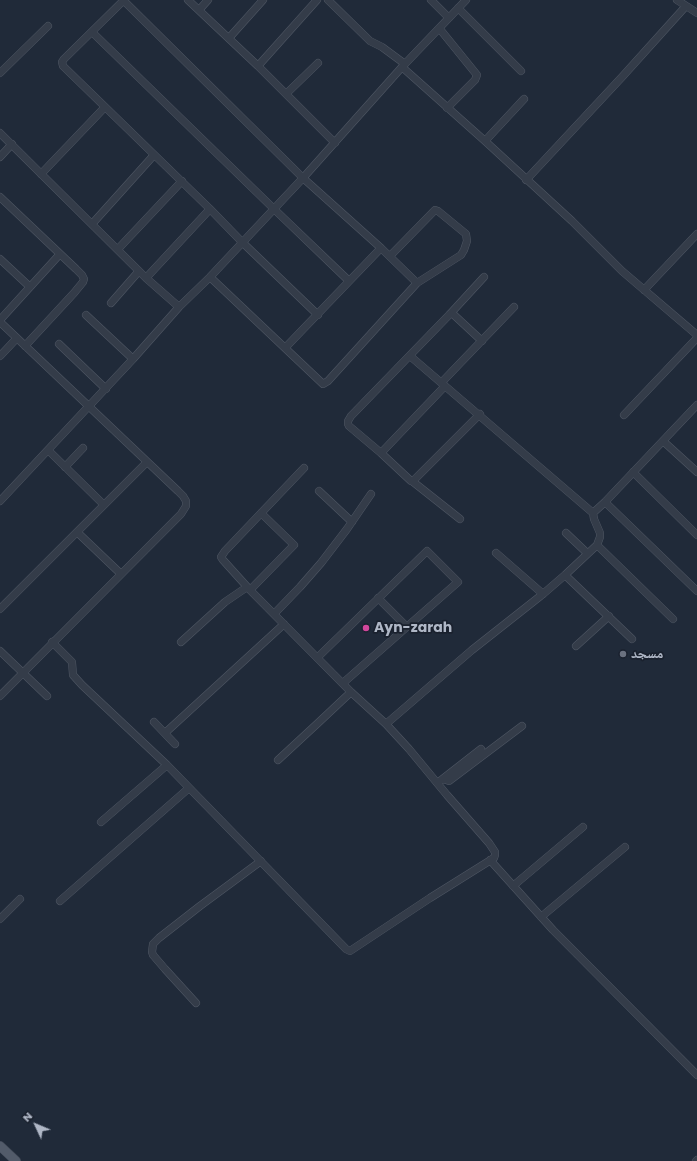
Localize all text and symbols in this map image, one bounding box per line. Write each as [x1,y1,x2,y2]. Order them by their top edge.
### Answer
place label: Ayn-zarah [374,620,452,636]
marker: Ayn-zarah [361,623,371,633]
place label: مسجد [631,646,663,662]
marker: مسجد [618,649,628,659]
north arrow [16,1105,56,1145]
text: N [19,1108,36,1125]

